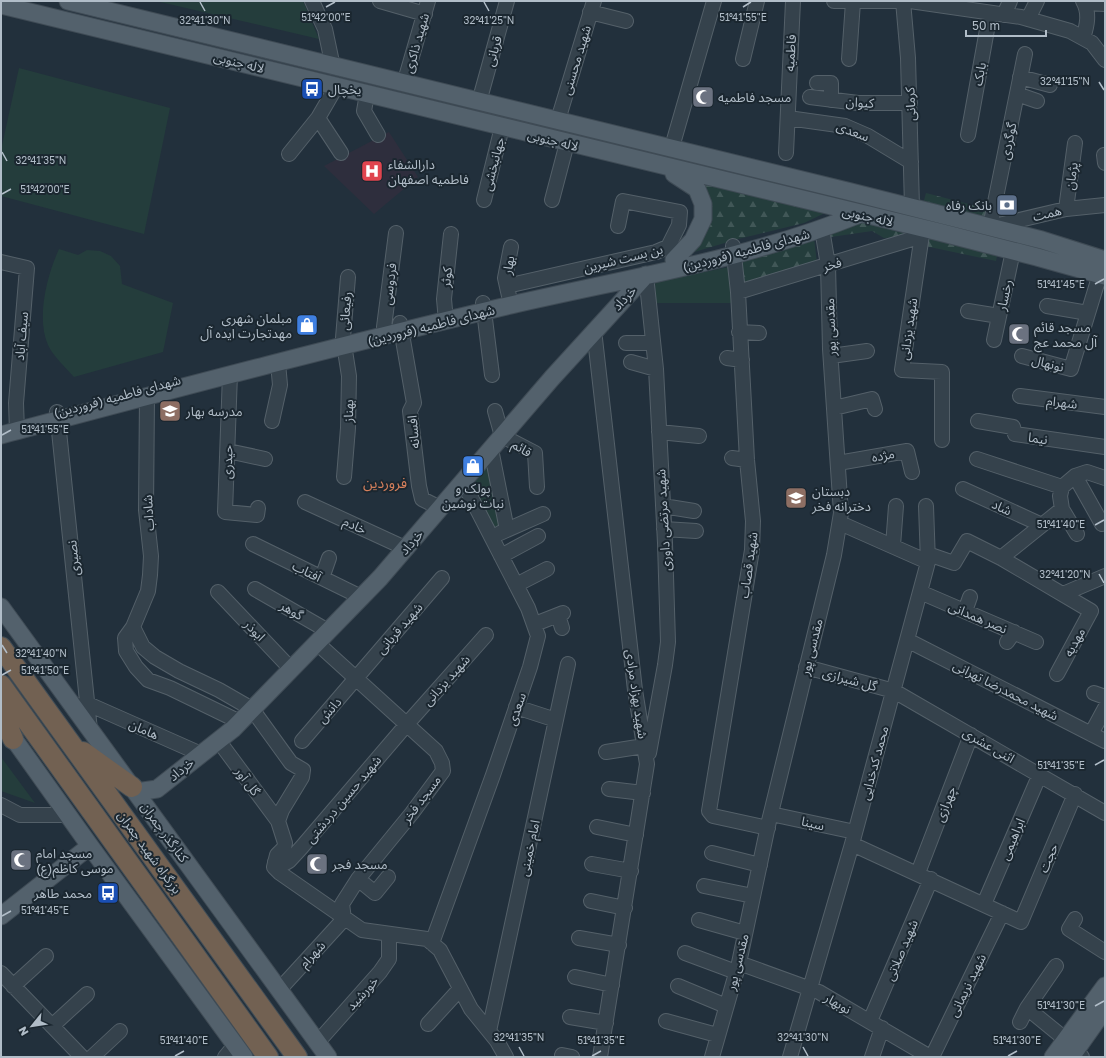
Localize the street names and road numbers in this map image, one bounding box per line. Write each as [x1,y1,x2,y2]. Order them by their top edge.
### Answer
street label: شهید ذاکری [400,11,433,75]
street label: شهید محسنی [558,23,595,97]
street label: قربانی [481,34,506,68]
street label: فاطمیه [781,34,799,72]
street label: لاله جنوبی [212,48,266,77]
street label: بابک [969,61,989,87]
street label: کرمانی [901,86,920,121]
street label: کیوان [845,93,875,112]
street label: سعدی [834,117,872,145]
street label: گوگردی [997,120,1021,161]
street label: لاله جنوبی [526,126,580,155]
street label: جهانبخشی [479,135,508,193]
street label: پژمان [1061,161,1083,191]
street label: لاله جنوبی [841,202,895,231]
street label: همت [1031,202,1063,224]
street label: شهدای فاطمیه (فروردین) [681,225,812,276]
street label: بن بست شیرین [582,240,665,277]
street label: فخر [820,253,844,275]
street label: بهار [498,254,518,277]
street label: فردوسی [378,262,401,306]
street label: کوثر [437,265,455,289]
street label: رخسار [993,278,1015,313]
street label: خرداد [609,282,640,314]
street label: رفیعائی [336,291,355,331]
street label: شهید یزدانی [896,297,921,361]
street label: مقدسی پور [821,298,841,357]
street label: شهدای فاطمیه (فروردین) [366,301,497,350]
street label: سیف آباد [11,311,31,361]
street label: نونهال [1030,351,1066,376]
street label: شهدای فاطمیه (فروردین) [52,371,183,422]
street label: شهرام [1045,392,1078,414]
street label: بهناز [340,399,357,424]
street label: افسانه [404,415,422,449]
street label: نیما [1027,429,1049,447]
street label: قائم [508,436,535,463]
street label: حیدری [218,444,237,479]
street label: مژده [870,445,896,465]
street label: شهید مرتضی داوری [652,469,675,571]
street label: شاداب [139,494,157,531]
street label: شاد [989,495,1015,519]
street label: خادم [340,513,370,539]
street label: خرداد [396,526,426,558]
street label: شهید قصاب [735,531,762,599]
street label: نصیری [63,539,84,577]
street label: آفتاب [290,557,325,586]
street label: گوهر [277,597,307,623]
street label: نصر همدانی [946,597,1010,637]
street label: شهید قربانی [372,599,426,658]
street label: ابوذر [240,615,269,644]
street label: مقدسی پور [796,617,828,679]
street label: مهدیه [1060,625,1089,660]
street label: شهید بهزاد مرادی [622,648,651,740]
street label: شهید یزدانی [419,651,474,709]
street label: شهید محمدرضا تهرانی [950,657,1061,724]
street label: گل شیرازی [821,664,880,695]
street label: سعدی [503,690,530,728]
street label: دانش [313,694,345,727]
street label: هامان [126,715,161,743]
street label: محمد کدخدایی [856,724,893,802]
street label: اثنی عشری [960,724,1018,767]
street label: شهید حسین دردشتی [302,752,385,847]
street label: خرداد [165,754,197,784]
street label: گل آور [231,763,264,800]
street label: مسجد فخر [397,772,444,827]
street label: چهرازی [931,784,961,825]
street label: کنارگذر چمران [136,799,192,867]
street label: بزرگراه شهید چمران [113,807,185,898]
street label: سینا [800,813,826,833]
street label: ابراهیمی [996,816,1029,863]
street label: امام خمینی [515,818,545,878]
street label: حجت [1035,841,1061,875]
street label: شهید صلاتی [881,917,922,983]
street label: مقدسی پور [722,932,754,994]
street label: شهرام [296,937,330,972]
street label: شهید نریمانی [945,951,990,1020]
street label: خورشید [343,972,382,1013]
street label: نوبهار [820,989,854,1018]

